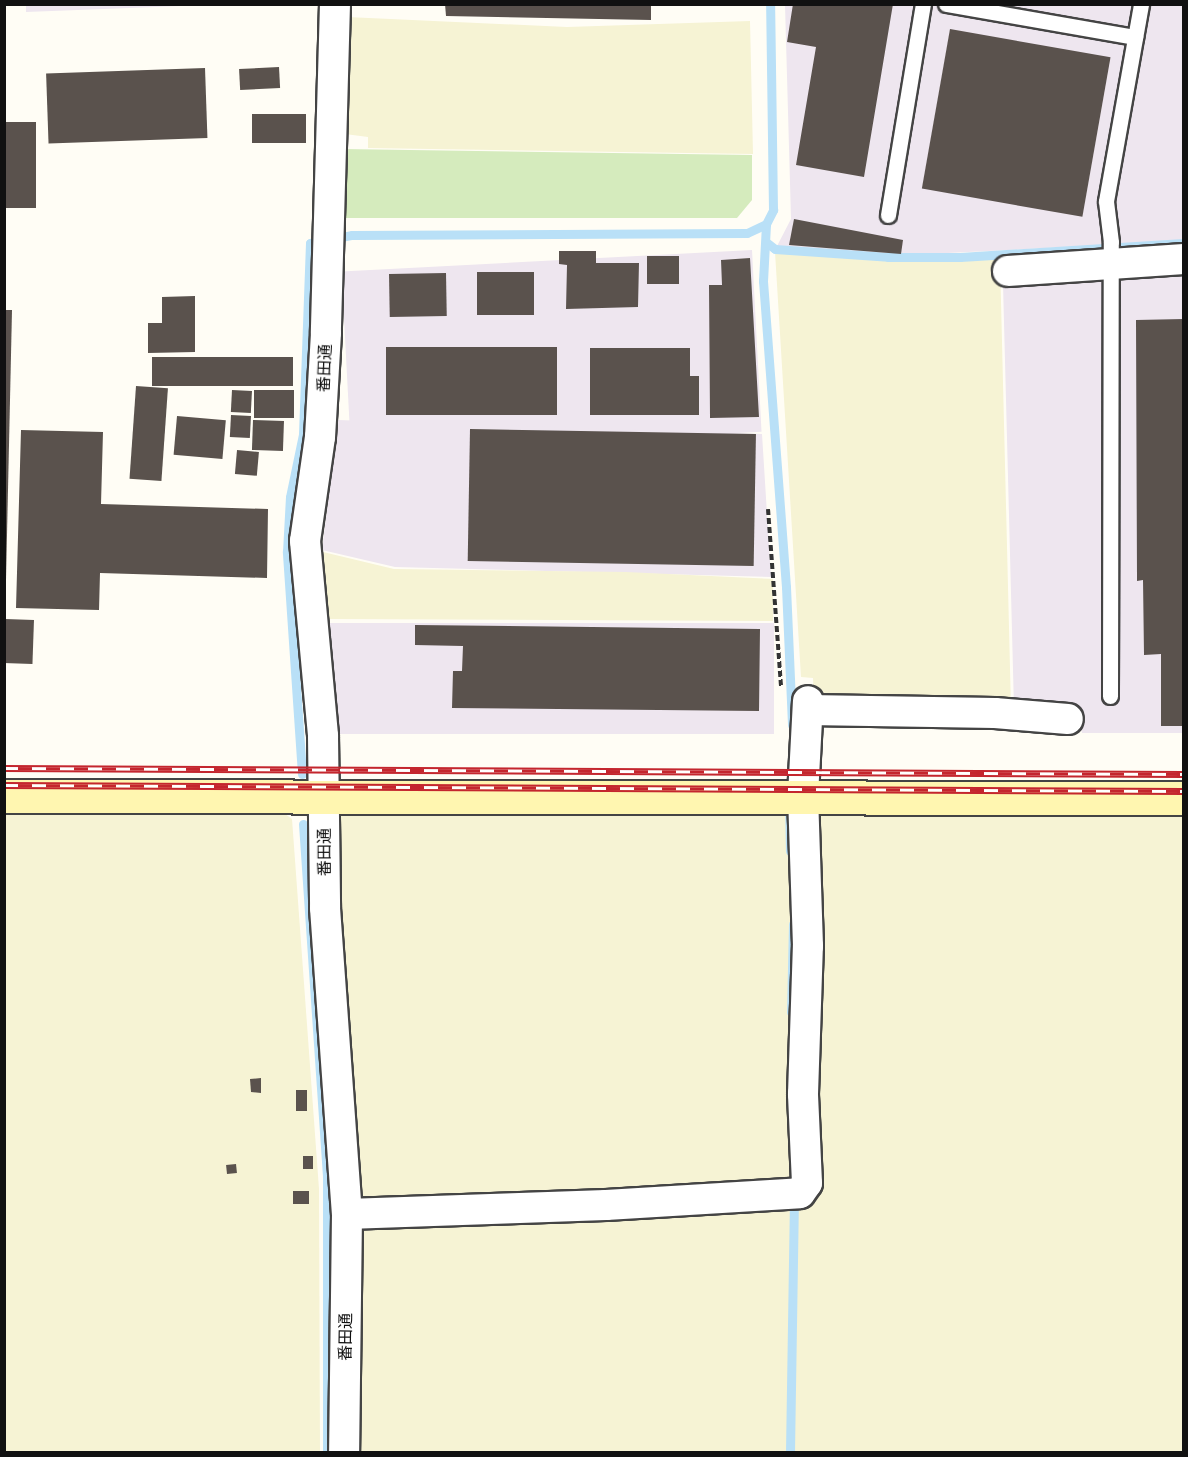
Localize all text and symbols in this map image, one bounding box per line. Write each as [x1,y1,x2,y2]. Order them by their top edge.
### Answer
street label: 番田通 [313,344,335,392]
street label: 番田通 [314,828,334,876]
street label: 番田通 [335,1313,355,1361]

